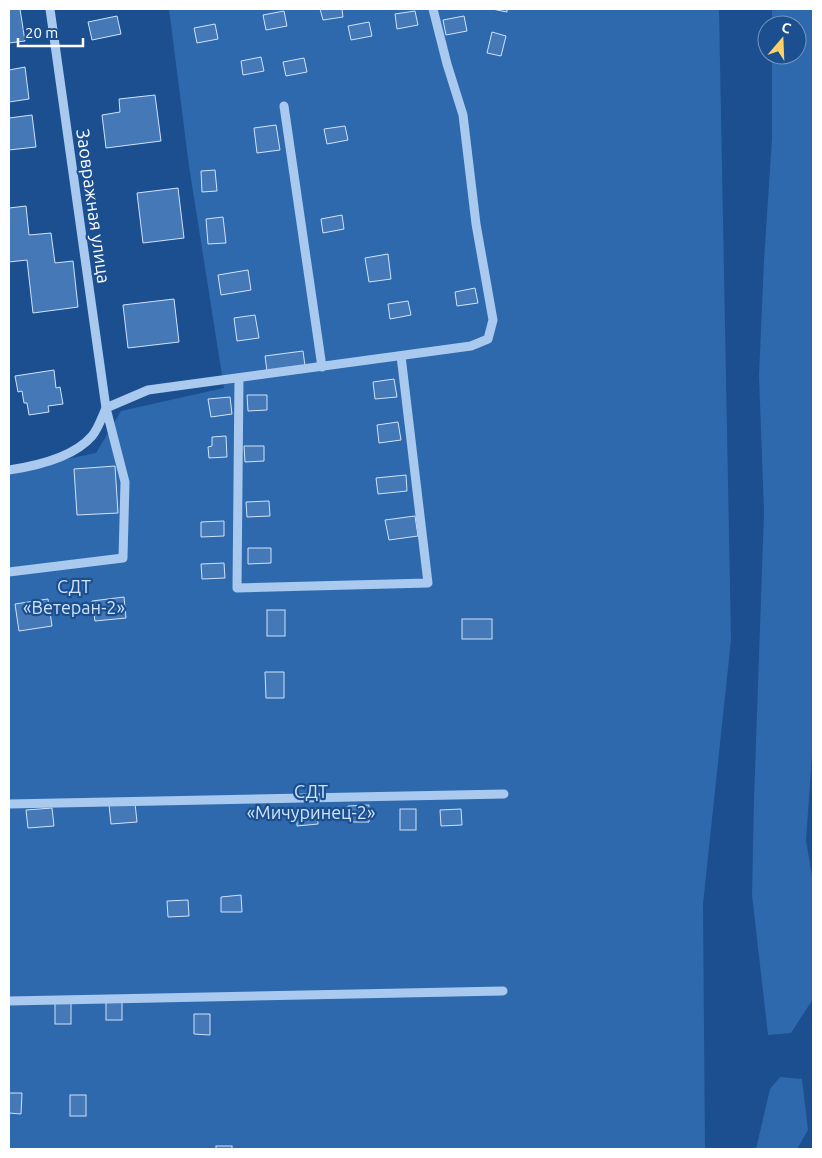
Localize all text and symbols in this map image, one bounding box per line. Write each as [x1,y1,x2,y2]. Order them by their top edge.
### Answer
scale bar [18,15,82,47]
north arrow [757,15,807,65]
text: С [779,19,793,37]
text: 20 m [25,24,58,41]
street label: Заовражная улица [73,127,115,285]
park label: СДТ «Ветеран-2» [23,576,125,617]
park label: СДТ «Мичуринец-2» [247,781,375,822]

